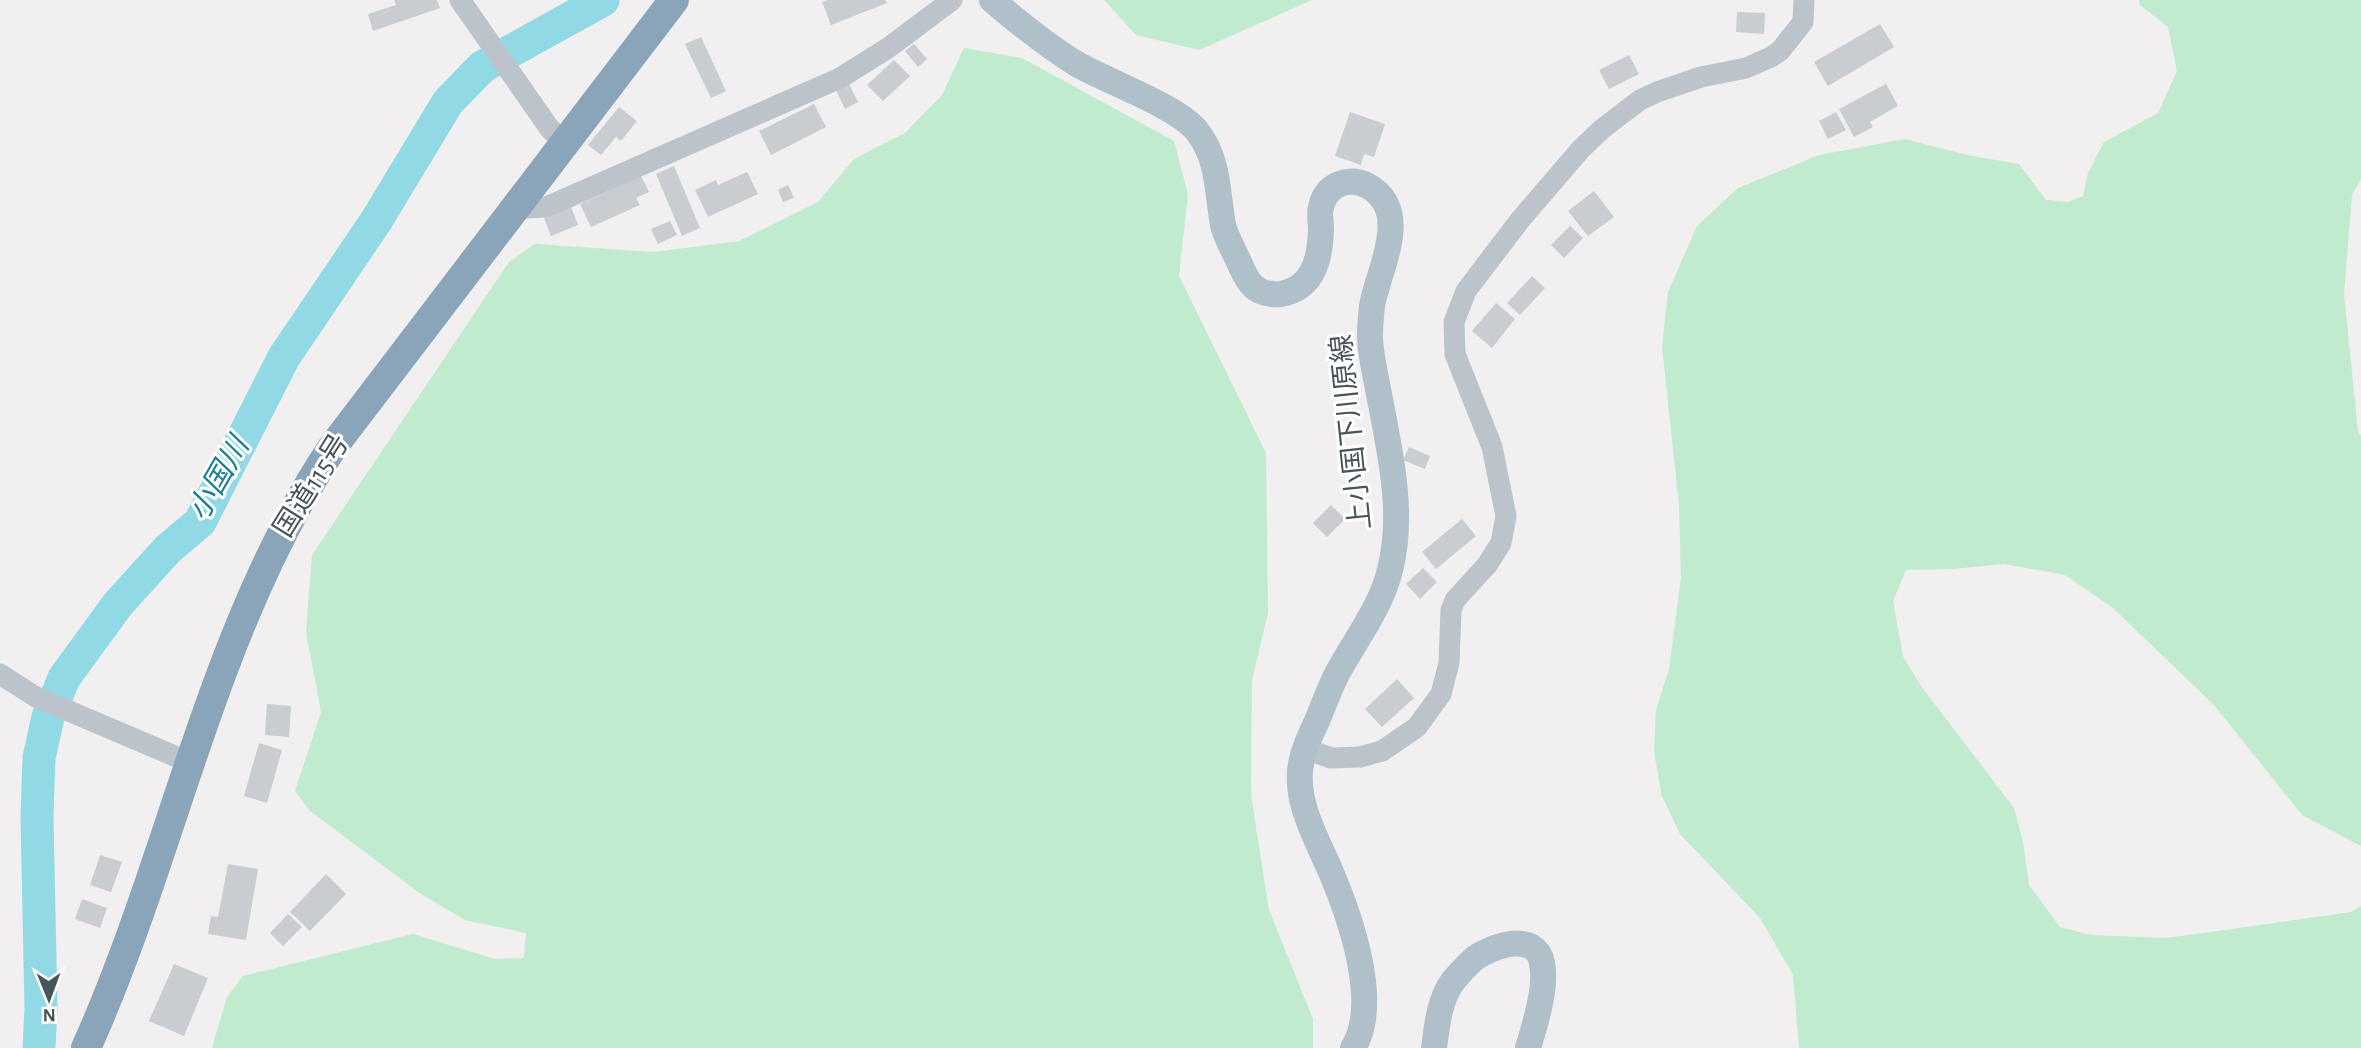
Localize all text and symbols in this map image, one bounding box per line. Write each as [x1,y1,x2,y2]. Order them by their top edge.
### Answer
street label: 上小国下川原線 [1326,333,1376,531]
water label: 小国川 [183,429,256,525]
street label: 国道115号 [268,429,354,542]
north arrow [14,964,84,1034]
text: N [42,1005,56,1024]

